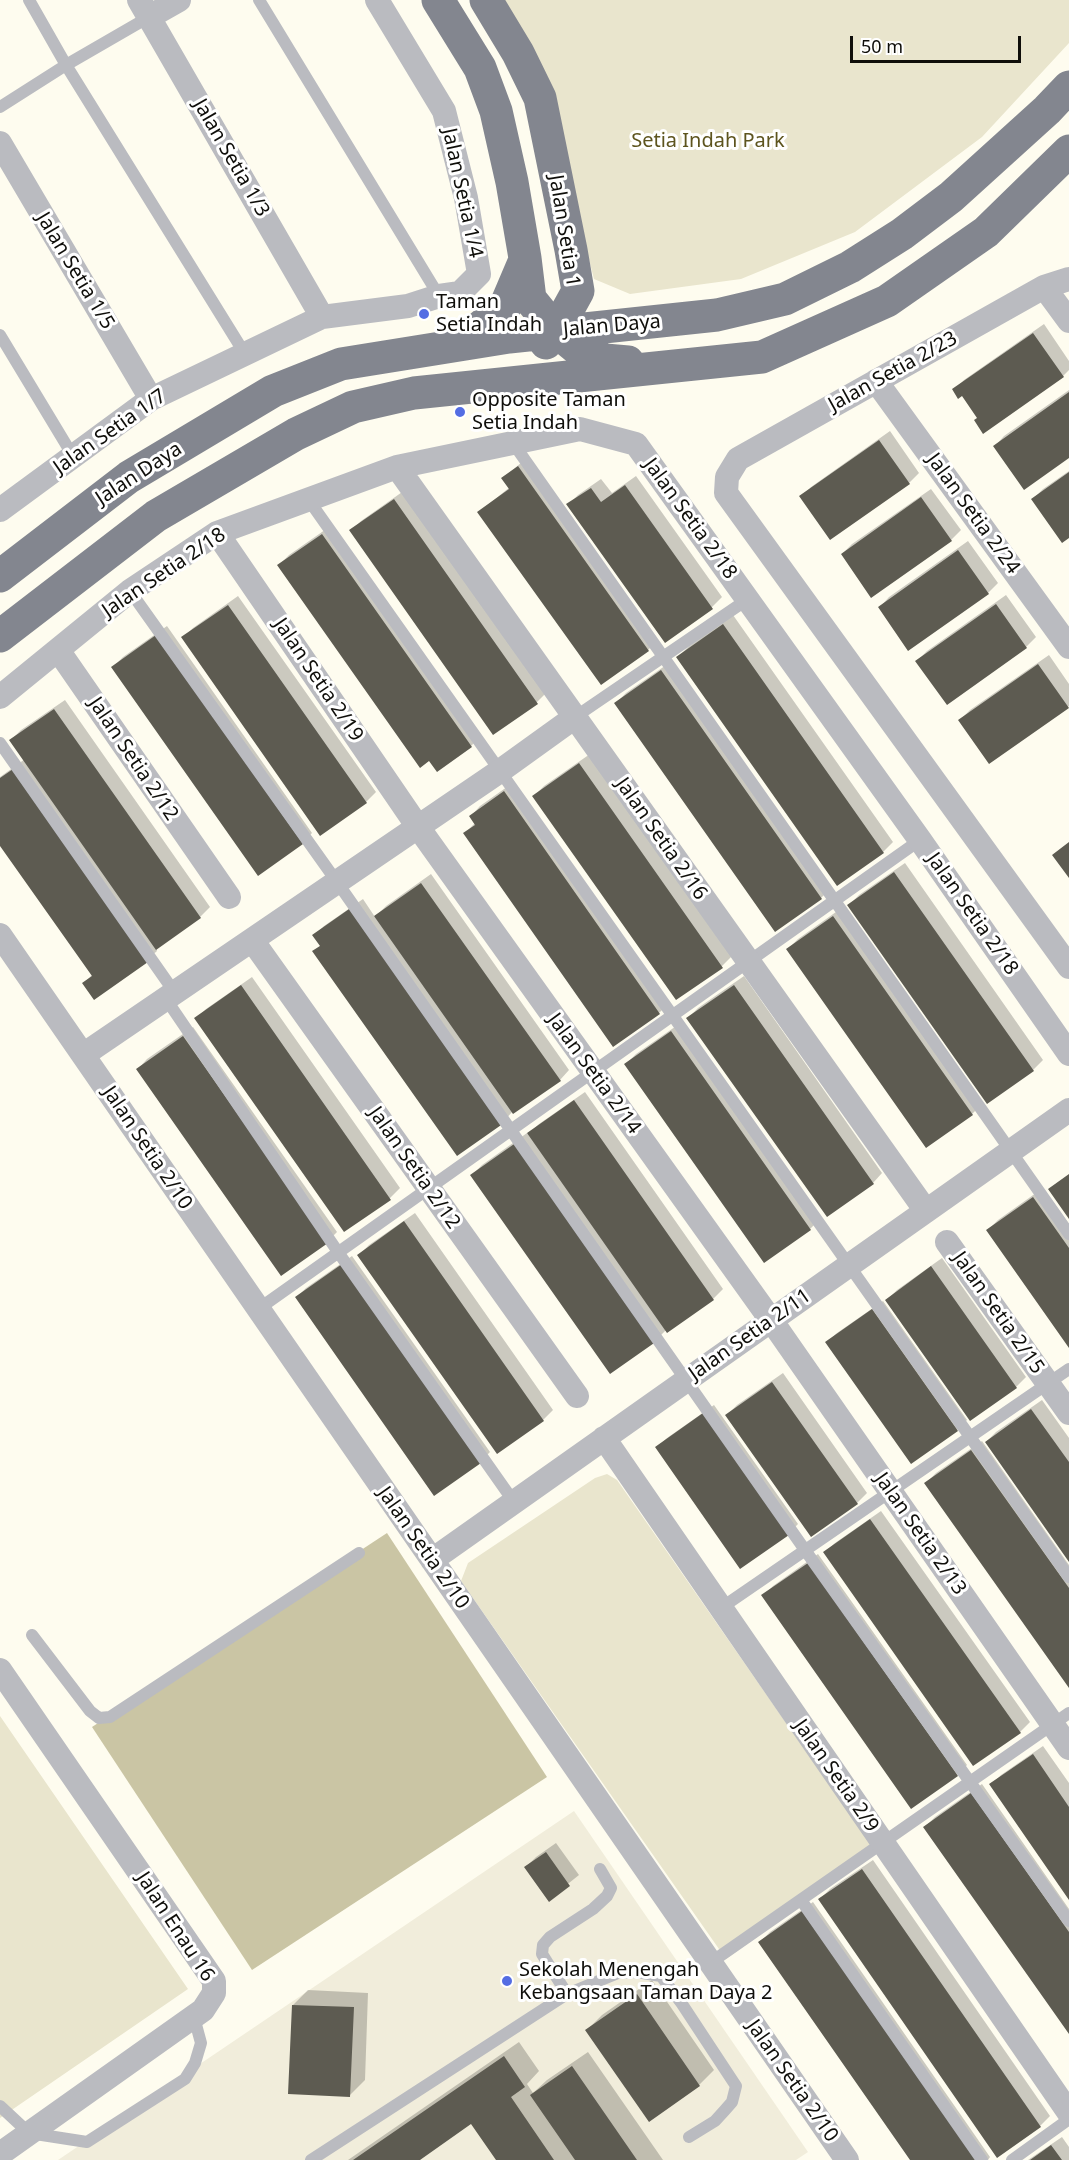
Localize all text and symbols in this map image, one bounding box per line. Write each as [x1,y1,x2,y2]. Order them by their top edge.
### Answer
scale bar [853,24,1024,62]
text: 50 m [861,34,903,58]
street label: Jalan Setia 1/3 [188,95,274,221]
street label: Jalan Setia 1/4 [437,126,487,260]
park label: Setia Indah Park [631,129,785,153]
street label: Jalan Setia 1 [543,173,585,289]
street label: Jalan Setia 1/5 [31,208,119,334]
place label: Taman Setia Indah [436,290,542,337]
marker: Taman Setia Indah [417,307,431,321]
street label: Jalan Daya [562,310,662,342]
street label: Jalan Setia 2/23 [824,327,962,417]
street label: Jalan Setia 1/7 [49,384,171,480]
place label: Opposite Taman Setia Indah [472,388,626,435]
marker: Opposite Taman Setia Indah [453,405,467,419]
street label: Jalan Daya [91,437,187,511]
street label: Jalan Setia 2/24 [921,449,1025,579]
street label: Jalan Setia 2/18 [638,454,742,584]
street label: Jalan Setia 2/18 [98,523,230,623]
street label: Jalan Setia 2/19 [268,614,368,746]
street label: Jalan Setia 2/12 [83,693,183,825]
street label: Jalan Setia 2/16 [610,773,712,905]
street label: Jalan Setia 2/18 [921,848,1023,980]
street label: Jalan Setia 2/14 [542,1009,646,1139]
street label: Jalan Setia 2/10 [97,1082,197,1214]
street label: Jalan Setia 2/12 [363,1102,465,1234]
street label: Jalan Setia 2/15 [947,1247,1049,1379]
street label: Jalan Setia 2/11 [684,1284,816,1386]
street label: Jalan Setia 2/13 [869,1468,971,1600]
street label: Jalan Setia 2/10 [372,1482,474,1614]
street label: Jalan Setia 2/9 [788,1715,884,1837]
street label: Jalan Enau 16 [131,1868,219,1986]
place label: Sekolah Menengah Kebangsaan Taman Daya 2 [519,1958,773,2005]
marker: Sekolah Menengah Kebangsaan Taman Daya 2 [500,1974,514,1988]
street label: Jalan Setia 2/10 [741,2015,843,2147]

